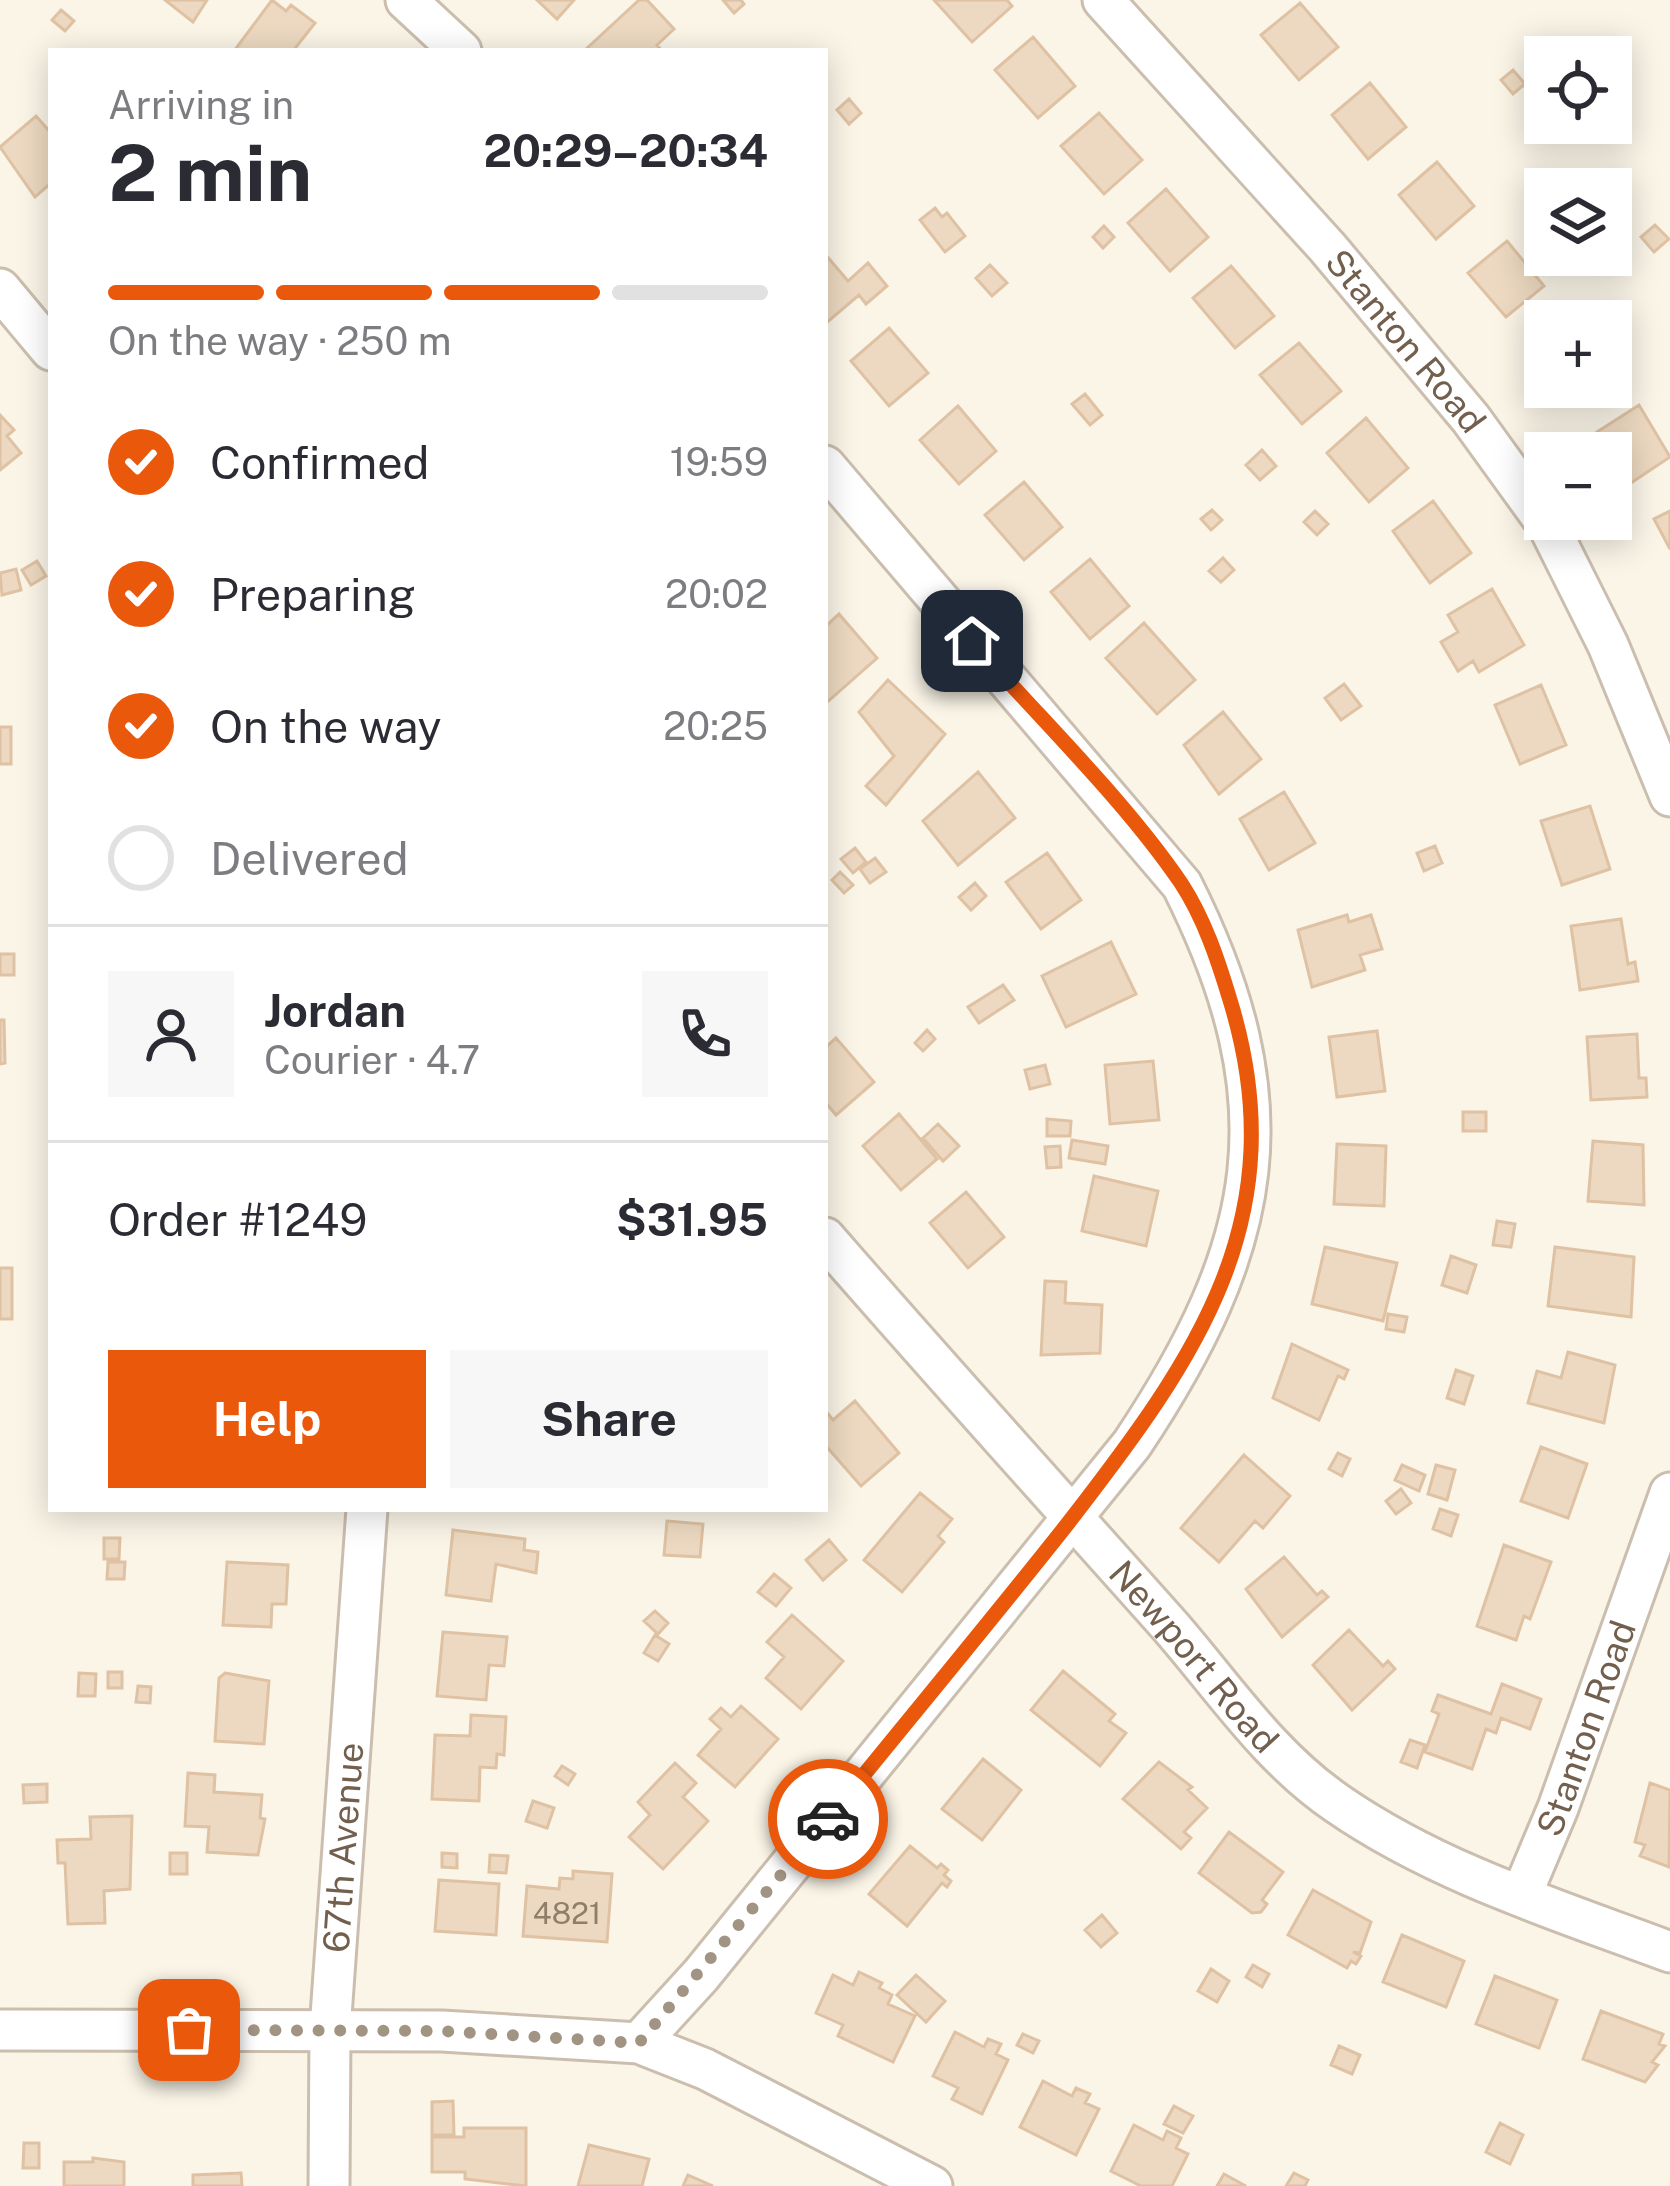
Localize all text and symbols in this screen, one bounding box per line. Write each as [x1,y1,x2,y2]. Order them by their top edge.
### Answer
map controls [1524,36,1632,540]
button: locate [1524,36,1632,144]
text: Arriving in [108,82,294,128]
text: 20:29–20:34 [484,124,768,177]
text: 2 min [108,127,312,219]
button: layers [1524,168,1632,276]
street label: Stanton Road [1317,241,1495,440]
button: + [1524,300,1632,408]
text: On the way · 250 m [108,318,452,364]
icon: check [108,429,174,495]
button: − [1524,432,1632,540]
text: Confirmed [210,436,429,489]
text: 19:59 [670,439,768,485]
icon: check [108,561,174,627]
text: Preparing [210,568,416,621]
text: 20:02 [665,571,768,617]
pin [921,590,1023,692]
icon: home [939,608,1005,674]
icon: check [108,693,174,759]
text: On the way [210,700,442,753]
text: 20:25 [663,703,768,749]
text: Delivered [210,832,409,885]
button: person [108,971,234,1097]
button: phone [642,971,768,1097]
text: Jordan [264,984,406,1037]
text: Courier · 4.7 [264,1037,480,1083]
text: Order #1249 [108,1193,367,1246]
text: $31.95 [616,1193,768,1246]
button: Help [108,1350,426,1488]
button: Share [450,1350,768,1488]
street label: Newport Road [1101,1552,1287,1761]
street label: Stanton Road [1528,1615,1644,1842]
street label: 67th Avenue [315,1741,371,1954]
courier [768,1759,888,1879]
icon: car [795,1786,861,1852]
house number: 4821 [533,1895,601,1931]
pin [138,1979,240,2081]
icon: bag [156,1997,222,2063]

